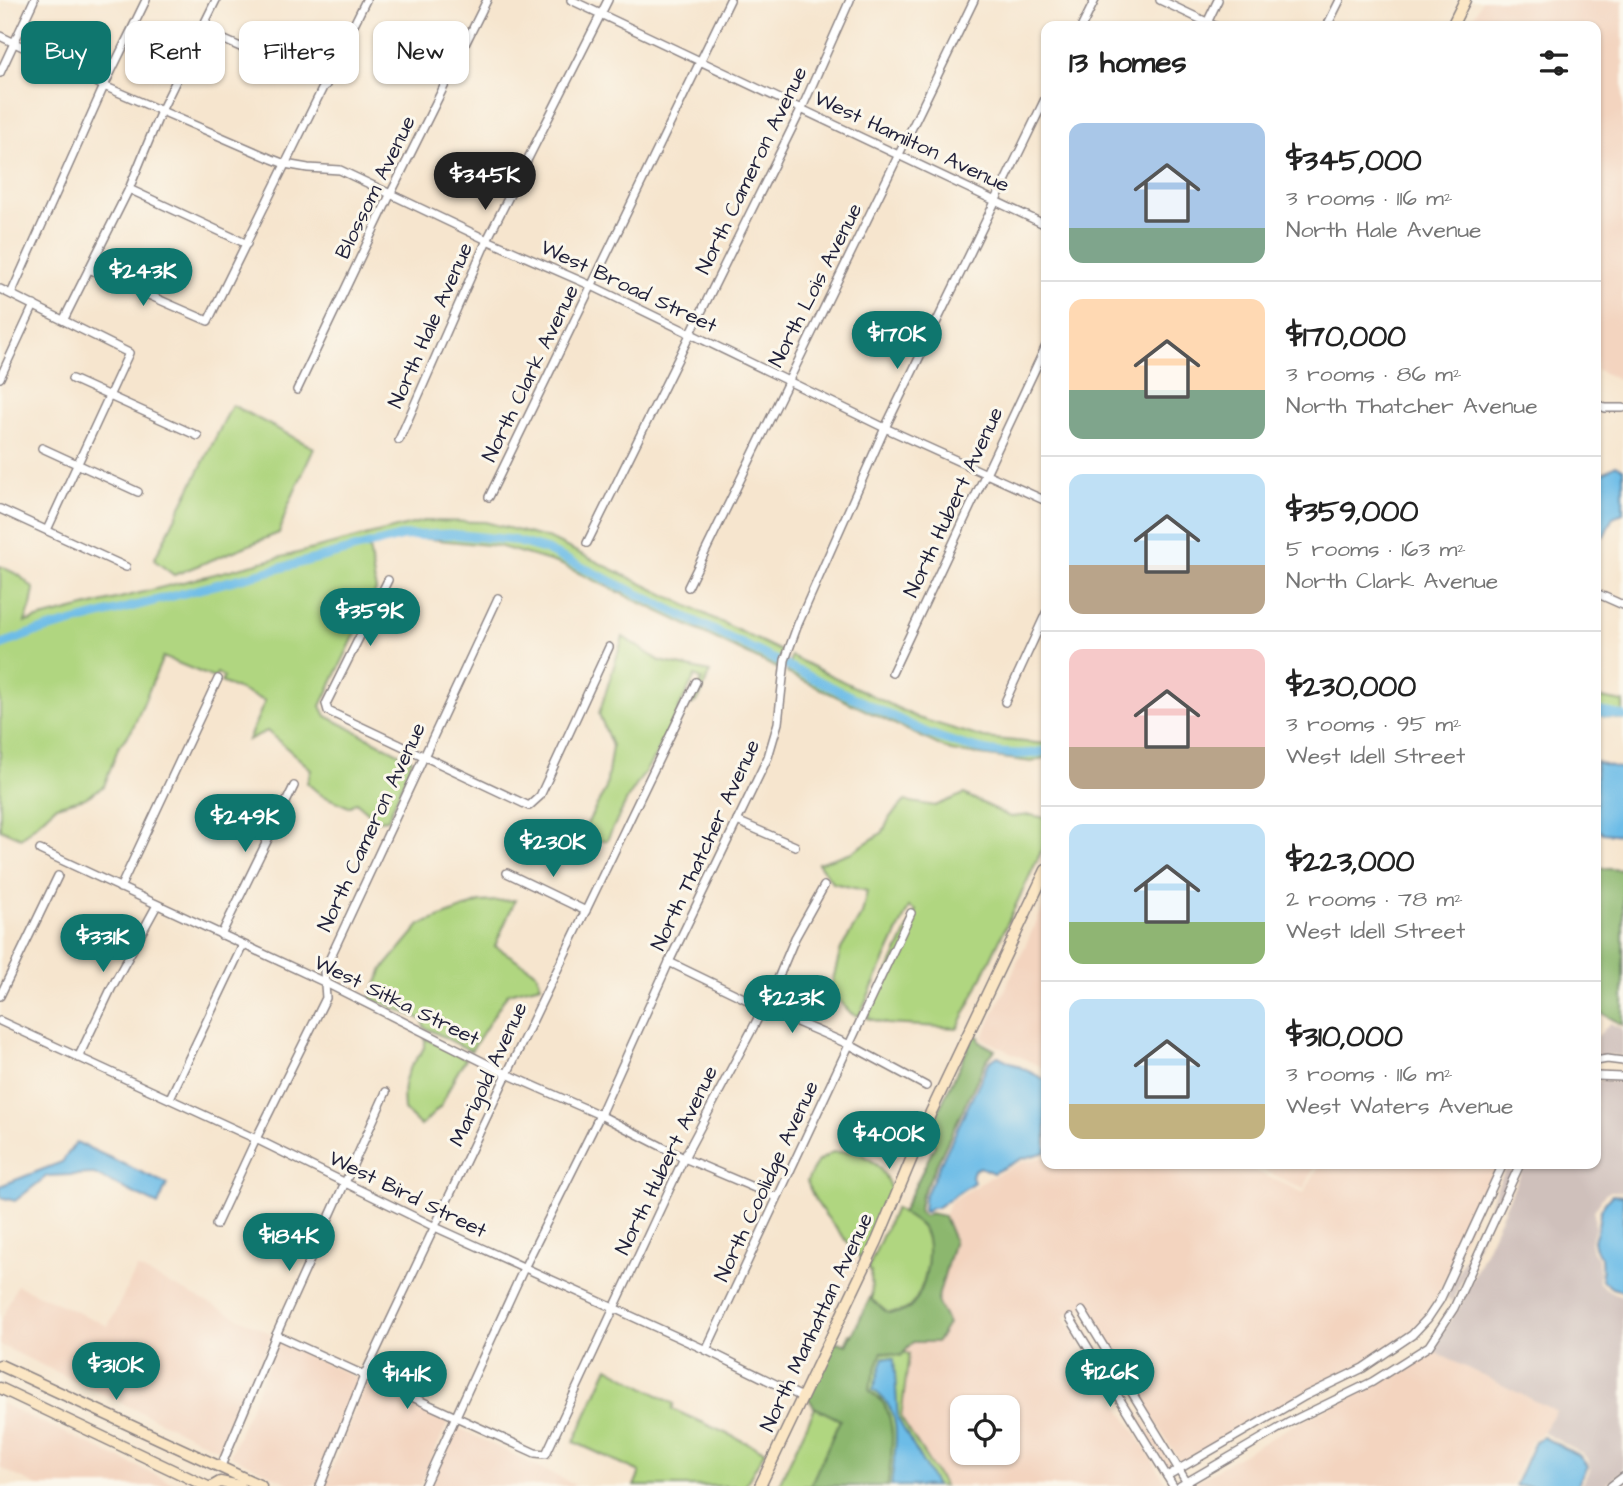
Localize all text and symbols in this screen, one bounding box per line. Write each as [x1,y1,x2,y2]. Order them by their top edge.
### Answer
chip: Buy [21,21,111,84]
chip: Rent [125,21,225,84]
chip: Filters [239,21,359,84]
chip: New [373,21,469,84]
text: 13 homes [1069,42,1186,84]
icon: filters [1535,44,1573,82]
street label: North Cameron Avenue [689,62,814,279]
street label: West Hamilton Avenue [809,83,1014,199]
street label: Blossom Avenue [328,111,423,264]
text: $345,000 [1286,140,1422,182]
icon: home [1125,151,1209,235]
pin: $345K [436,152,534,212]
text: $345K [450,159,520,191]
text: 3 rooms · 116 m² [1286,182,1453,214]
street label: North Lois Avenue [762,198,869,372]
text: North Hale Avenue [1286,214,1482,246]
street label: West Broad Street [536,233,722,340]
street label: North Hale Avenue [381,238,480,413]
pin: $243K [94,248,192,308]
text: $243K [109,255,177,287]
street label: North Clark Avenue [475,280,586,467]
pin: $170K [848,312,946,371]
text: $170,000 [1286,316,1406,358]
text: $170K [868,318,926,350]
icon: home [1125,327,1209,411]
text: 3 rooms · 86 m² [1286,358,1462,390]
text: North Thatcher Avenue [1286,390,1538,422]
street label: North Hubert Avenue [897,402,1010,602]
text: $359,000 [1286,491,1418,533]
icon: home [1125,502,1209,586]
text: 5 rooms · 163 m² [1286,533,1466,565]
text: North Clark Avenue [1286,565,1498,597]
pin: $359K [321,588,419,648]
text: $359K [336,595,404,627]
text: $230,000 [1286,666,1416,708]
icon: home [1125,677,1209,761]
text: 3 rooms · 95 m² [1286,708,1462,740]
street label: North Cameron Avenue [310,718,433,937]
street label: North Thatcher Avenue [644,735,767,955]
text: West Idell Street [1286,740,1465,772]
pin: $249K [196,794,294,854]
text: $249K [211,801,279,833]
pin: $230K [504,820,602,879]
text: $230K [520,826,586,858]
text: $223,000 [1286,841,1414,883]
icon: home [1125,852,1209,936]
text: 2 rooms · 78 m² [1286,883,1463,915]
pin: $331K [54,914,152,974]
text: West Idell Street [1286,915,1465,947]
text: $331K [76,921,130,953]
street label: West Sitka Street [309,948,485,1053]
pin: $223K [743,976,841,1035]
text: $223K [760,982,824,1014]
street label: Marigold Avenue [442,997,536,1152]
text: $310,000 [1286,1016,1403,1058]
icon: home [1125,1027,1209,1111]
text: 3 rooms · 116 m² [1286,1058,1453,1090]
street label: North Hubert Avenue [608,1061,725,1260]
street label: North Coolidge Avenue [707,1076,828,1287]
text: West Waters Avenue [1286,1090,1513,1122]
pin: $400K [840,1112,938,1171]
text: $400K [853,1118,925,1150]
street label: West Bird Street [324,1144,492,1245]
street label: North Manhattan Avenue [753,1208,880,1436]
pin: $184K [240,1214,338,1273]
text: $184K [259,1220,319,1252]
pin: $310K [67,1342,165,1402]
text: $310K [88,1349,144,1381]
pin: $126K [1061,1350,1159,1409]
pin: $141K [358,1352,456,1411]
text: $126K [1081,1356,1139,1388]
text: $141K [383,1358,431,1390]
map controls [950,1395,1020,1465]
button: locate [950,1395,1020,1465]

